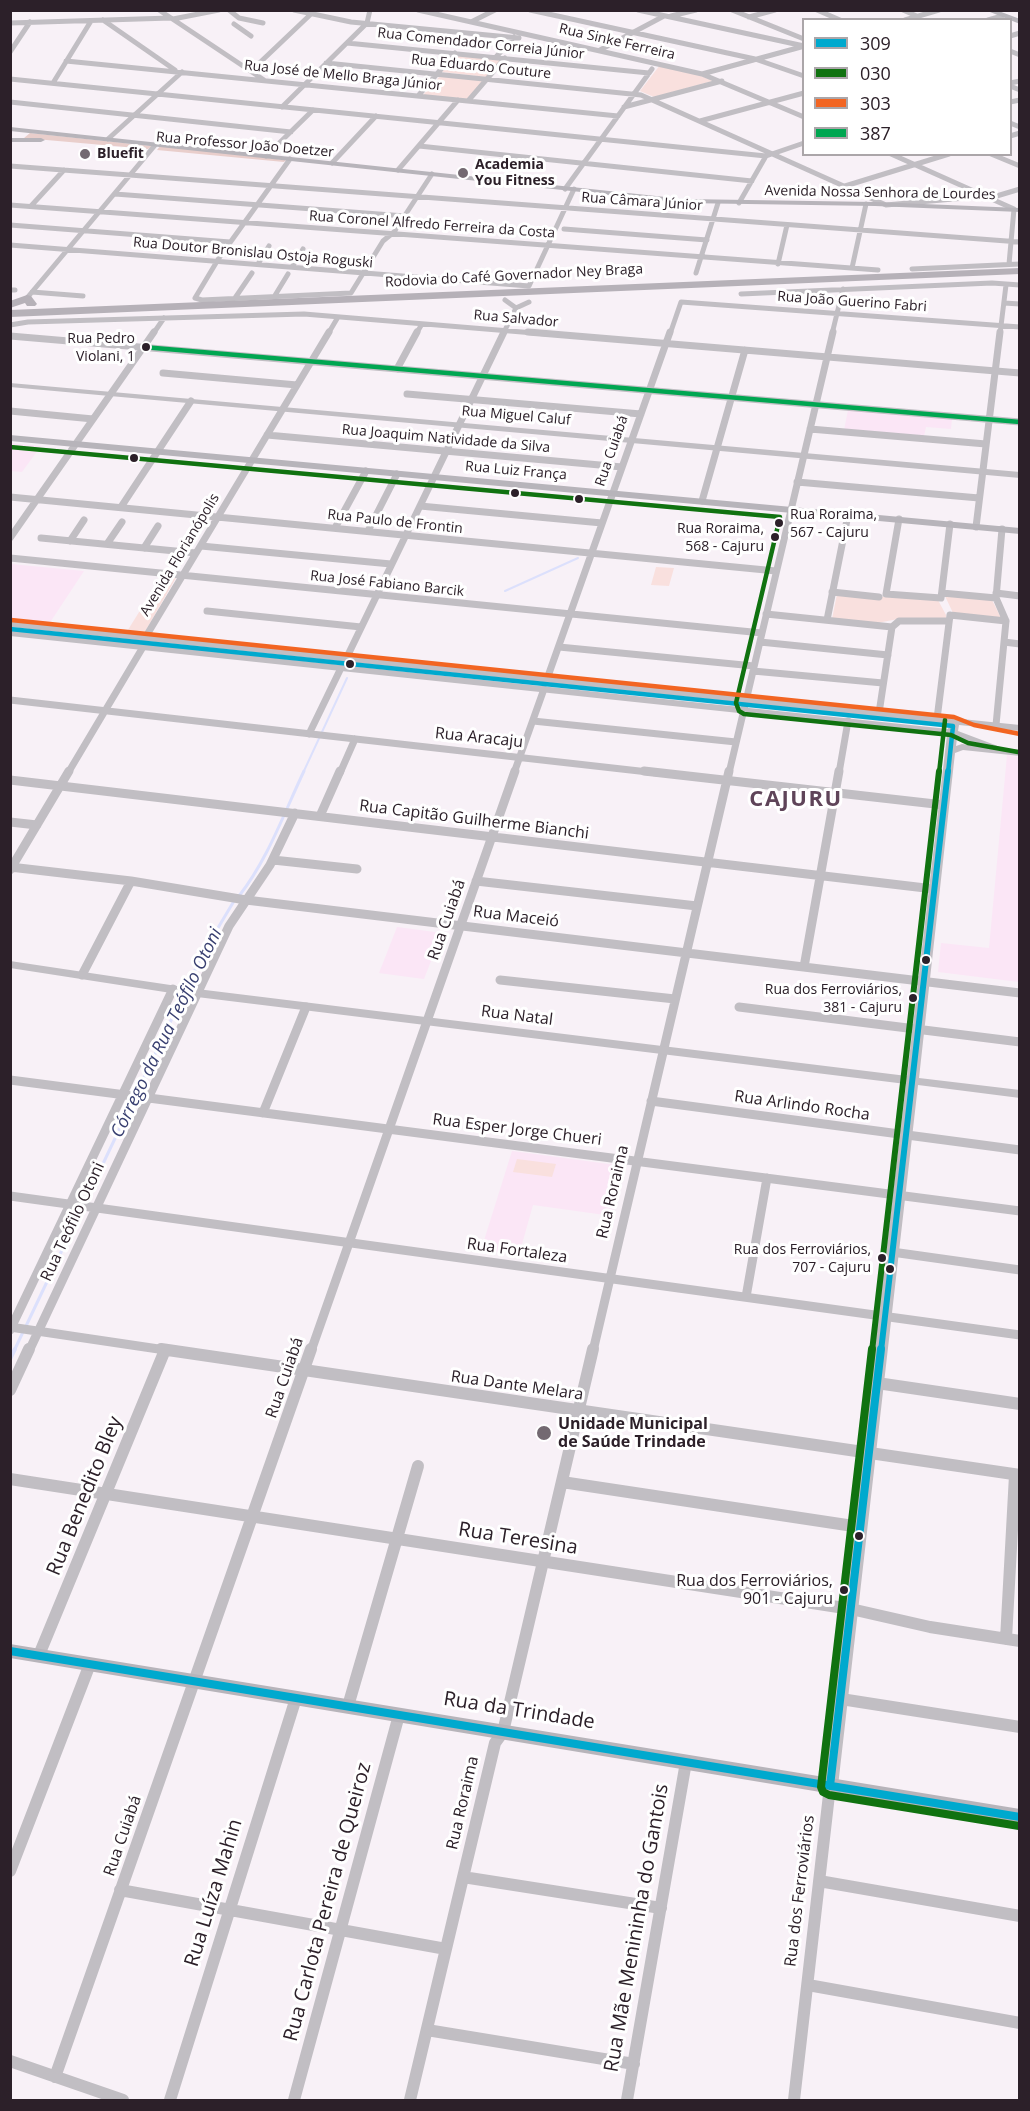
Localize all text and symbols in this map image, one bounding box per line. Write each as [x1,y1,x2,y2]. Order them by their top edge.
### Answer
legend [802,18,1012,156]
street label: Rua Sinke Ferreira [557,20,677,64]
street label: Rua Comendador Correia Júnior [377,25,585,63]
text: 309 [860,31,891,55]
street label: Rua Eduardo Couture [410,51,552,83]
street label: Rua José de Mello Braga Júnior [243,57,443,95]
text: 030 [860,61,891,85]
text: 303 [860,91,891,115]
text: 387 [860,121,891,145]
street label: Rua Professor João Doetzer [155,129,335,161]
place label: Bluefit [97,146,144,162]
marker: Bluefit [78,147,92,161]
place label: Academia You Fitness [475,157,555,190]
marker: Academia You Fitness [456,166,470,180]
street label: Avenida Nossa Senhora de Lourdes [764,183,996,203]
street label: Rua Câmara Júnior [581,189,703,215]
street label: Rua Coronel Alfredo Ferreira da Costa [308,208,556,242]
street label: Rua Doutor Bronislau Ostoja Roguski [132,234,374,272]
street label: Rodovia do Café Governador Ney Braga [385,261,643,291]
street label: Rua João Guerino Fabri [777,288,927,316]
street label: Rua Salvador [473,307,559,331]
place label: Rua Pedro Violani, 1 [67,331,135,364]
marker: Rua Pedro Violani, 1 [140,341,152,353]
street label: Rua Miguel Caluf [461,403,571,429]
street label: Rua Cuiabá [592,413,632,489]
street label: Rua Joaquim Natividade da Silva [341,422,551,456]
unlabelled marker [128,452,140,464]
street label: Rua Luiz França [464,458,568,484]
unlabelled marker [509,487,521,499]
street label: Avenida Florianópolis [137,491,223,619]
unlabelled marker [573,493,585,505]
street label: Rua Paulo de Frontin [326,507,464,537]
place label: Rua Roraima, 567 - Cajuru [790,507,877,540]
marker: Rua Roraima, 567 - Cajuru [773,517,785,529]
place label: Rua Roraima, 568 - Cajuru [677,521,764,554]
marker: Rua Roraima, 568 - Cajuru [769,531,781,543]
street label: Rua José Fabiano Barcik [309,568,465,600]
unlabelled marker [344,658,356,670]
street label: Rua Aracaju [434,724,524,752]
district label: CAJURU [749,787,843,813]
street label: Rua Capitão Guilherme Bianchi [358,796,590,844]
street label: Rua Cuiabá [424,877,470,963]
street label: Rua Maceió [472,902,560,932]
water label: Córrego da Rua Teófilo Otoni [107,925,227,1141]
unlabelled marker [920,954,932,966]
place label: Rua dos Ferroviários, 381 - Cajuru [765,982,902,1014]
marker: Rua dos Ferroviários, 381 - Cajuru [907,992,919,1004]
street label: Rua Natal [480,1002,554,1030]
street label: Rua Arlindo Rocha [733,1087,871,1125]
street label: Rua Esper Jorge Chueri [431,1110,603,1150]
street label: Rua Roraima [593,1143,633,1241]
street label: Rua Teófilo Otoni [37,1159,109,1285]
street label: Rua Fortaleza [466,1234,568,1268]
place label: Rua dos Ferroviários, 707 - Cajuru [734,1242,871,1274]
marker: Rua dos Ferroviários, 707 - Cajuru [876,1252,888,1264]
unlabelled marker [884,1263,896,1275]
street label: Rua Cuiabá [262,1335,308,1421]
street label: Rua Dante Melara [450,1367,584,1405]
street label: Rua Benedito Bley [42,1413,128,1579]
place label: Unidade Municipal de Saúde Trindade [558,1414,708,1452]
marker: Unidade Municipal de Saúde Trindade [535,1424,553,1442]
street label: Rua Teresina [457,1518,579,1560]
unlabelled marker [853,1530,865,1542]
place label: Rua dos Ferroviários, 901 - Cajuru [676,1571,833,1609]
marker: Rua dos Ferroviários, 901 - Cajuru [838,1584,850,1596]
street label: Rua da Trindade [442,1687,596,1735]
street label: Rua Roraima [443,1754,483,1852]
street label: Rua Carlota Pereira de Queiroz [279,1760,377,2044]
street label: Rua Mãe Menininha do Gantois [600,1782,674,2074]
street label: Rua Cuiabá [100,1793,146,1879]
street label: Rua dos Ferroviários [781,1814,819,1968]
street label: Rua Luíza Mahin [180,1816,248,1970]

